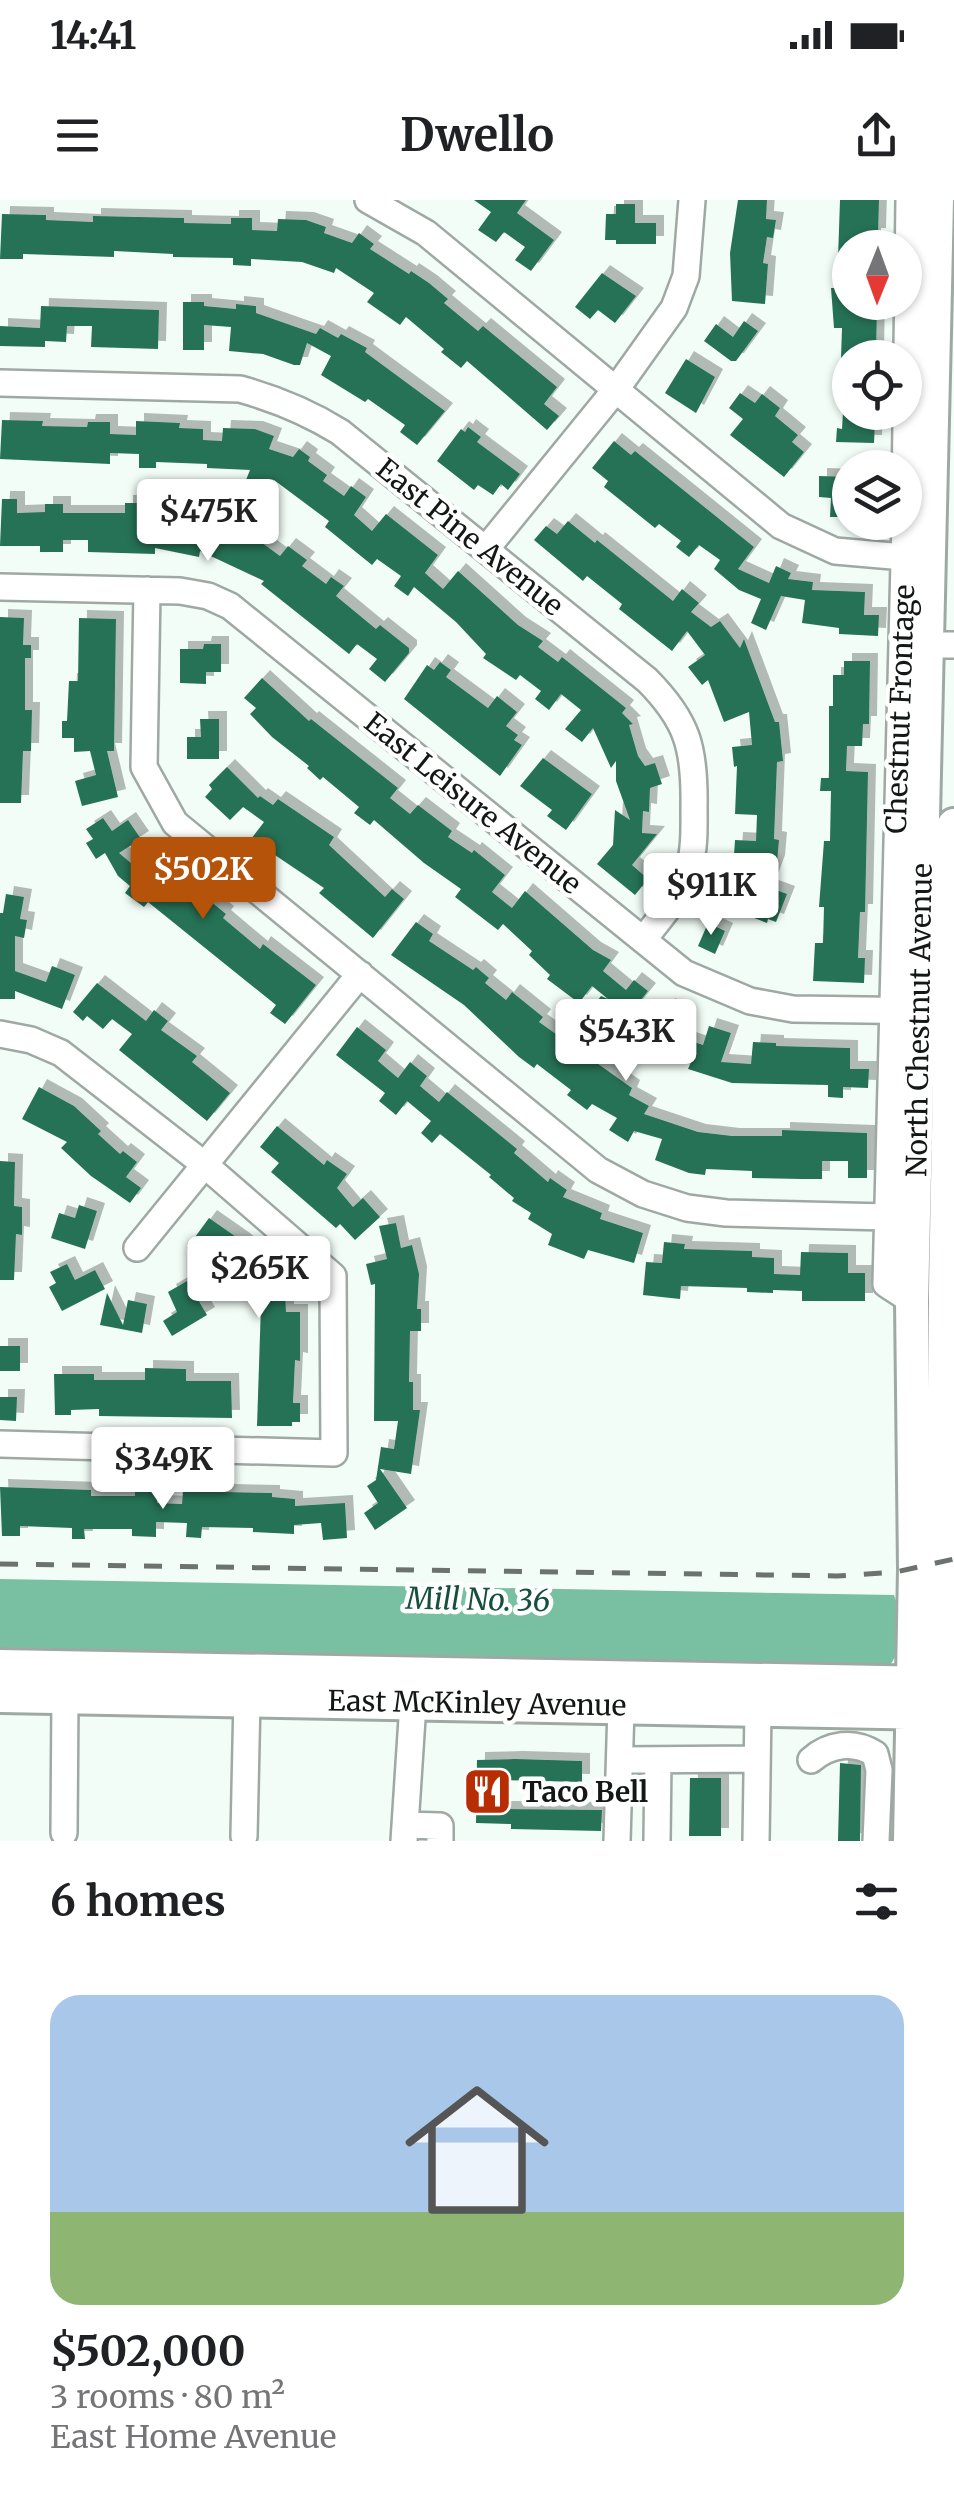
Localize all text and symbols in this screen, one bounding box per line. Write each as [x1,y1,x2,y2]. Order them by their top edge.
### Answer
text: 14:41 [50,12,136,59]
text: Dwello [400,107,554,163]
icon: menu [50,108,105,163]
icon: share [849,108,904,163]
north arrow [832,230,922,320]
map controls [832,230,922,540]
button: locate [832,340,922,430]
button: layers [832,450,922,540]
street label: East Pine Avenue [369,451,571,623]
pin: $475K [138,479,278,564]
text: $475K [159,491,257,531]
street label: Chestnut Frontage [878,584,922,834]
street label: East Leisure Avenue [357,704,589,902]
pin: $502K [133,837,273,922]
text: $502K [153,849,253,889]
pin: $911K [641,853,781,938]
street label: North Chestnut Avenue [898,863,940,1177]
text: $911K [666,865,756,905]
pin: $543K [556,999,696,1084]
text: $543K [577,1011,675,1051]
pin: $265K [189,1236,329,1321]
text: $265K [209,1248,309,1288]
pin: $349K [93,1427,233,1512]
text: $349K [113,1439,213,1479]
water label: Mill No. 36 [404,1579,550,1619]
street label: East McKinley Avenue [327,1682,627,1724]
restaurant icon: Taco Bell [461,1766,513,1818]
place label: Taco Bell [522,1774,648,1810]
icon: filters [849,1874,904,1929]
text: 6 homes [50,1875,226,1927]
icon: home [387,2060,567,2240]
text: $502,000 [50,2325,246,2377]
text: 3 rooms · 80 m² [50,2377,285,2417]
text: East Home Avenue [50,2417,337,2457]

